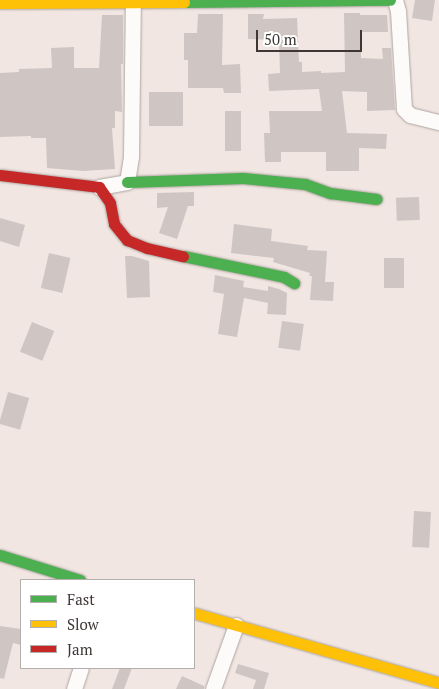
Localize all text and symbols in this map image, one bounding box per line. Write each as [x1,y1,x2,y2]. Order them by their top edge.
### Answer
scale bar [259,20,365,52]
text: 50 m [264,29,297,49]
legend [20,579,195,669]
text: Fast [67,589,95,609]
text: Slow [67,614,99,634]
text: Jam [67,639,93,659]

